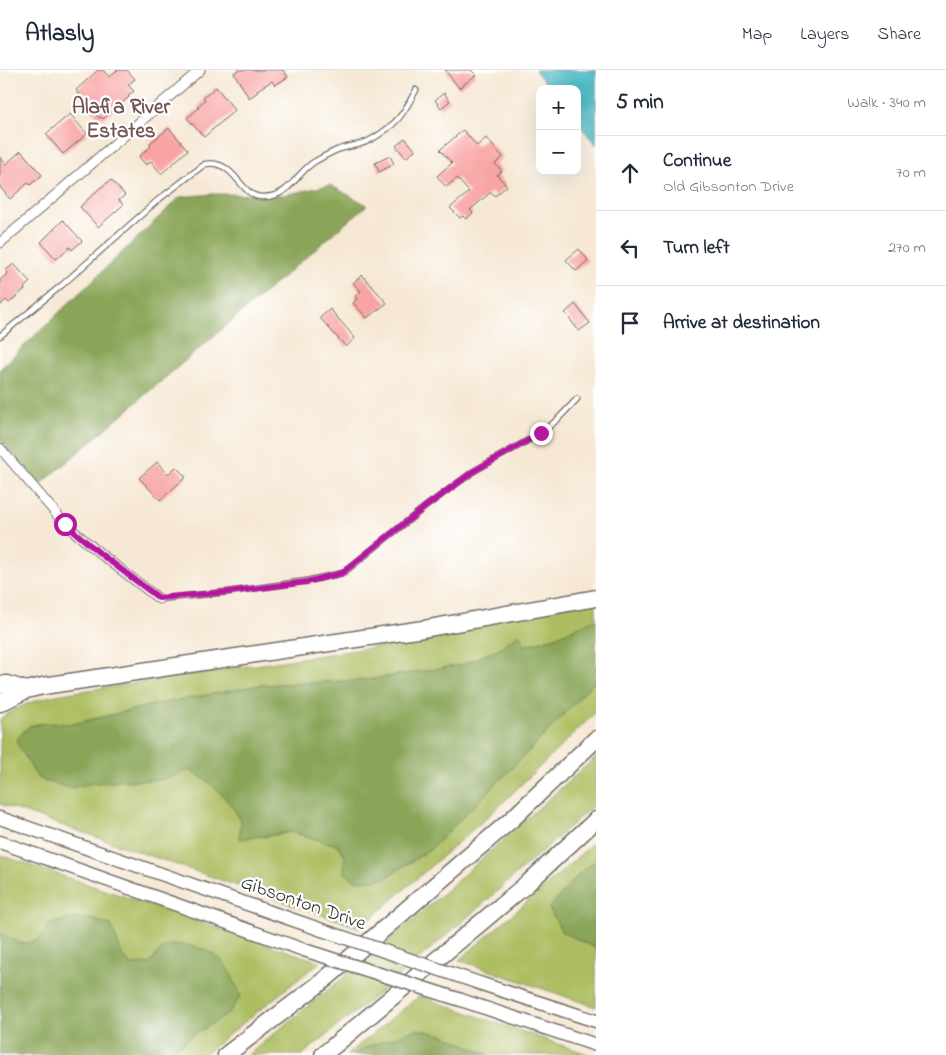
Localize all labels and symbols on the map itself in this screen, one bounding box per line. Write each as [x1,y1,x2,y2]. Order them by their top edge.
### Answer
district label: Alafia River Estates [72,93,170,147]
route end [530,422,553,445]
route start [54,513,77,536]
street label: Gibsonton Drive [236,869,370,939]

